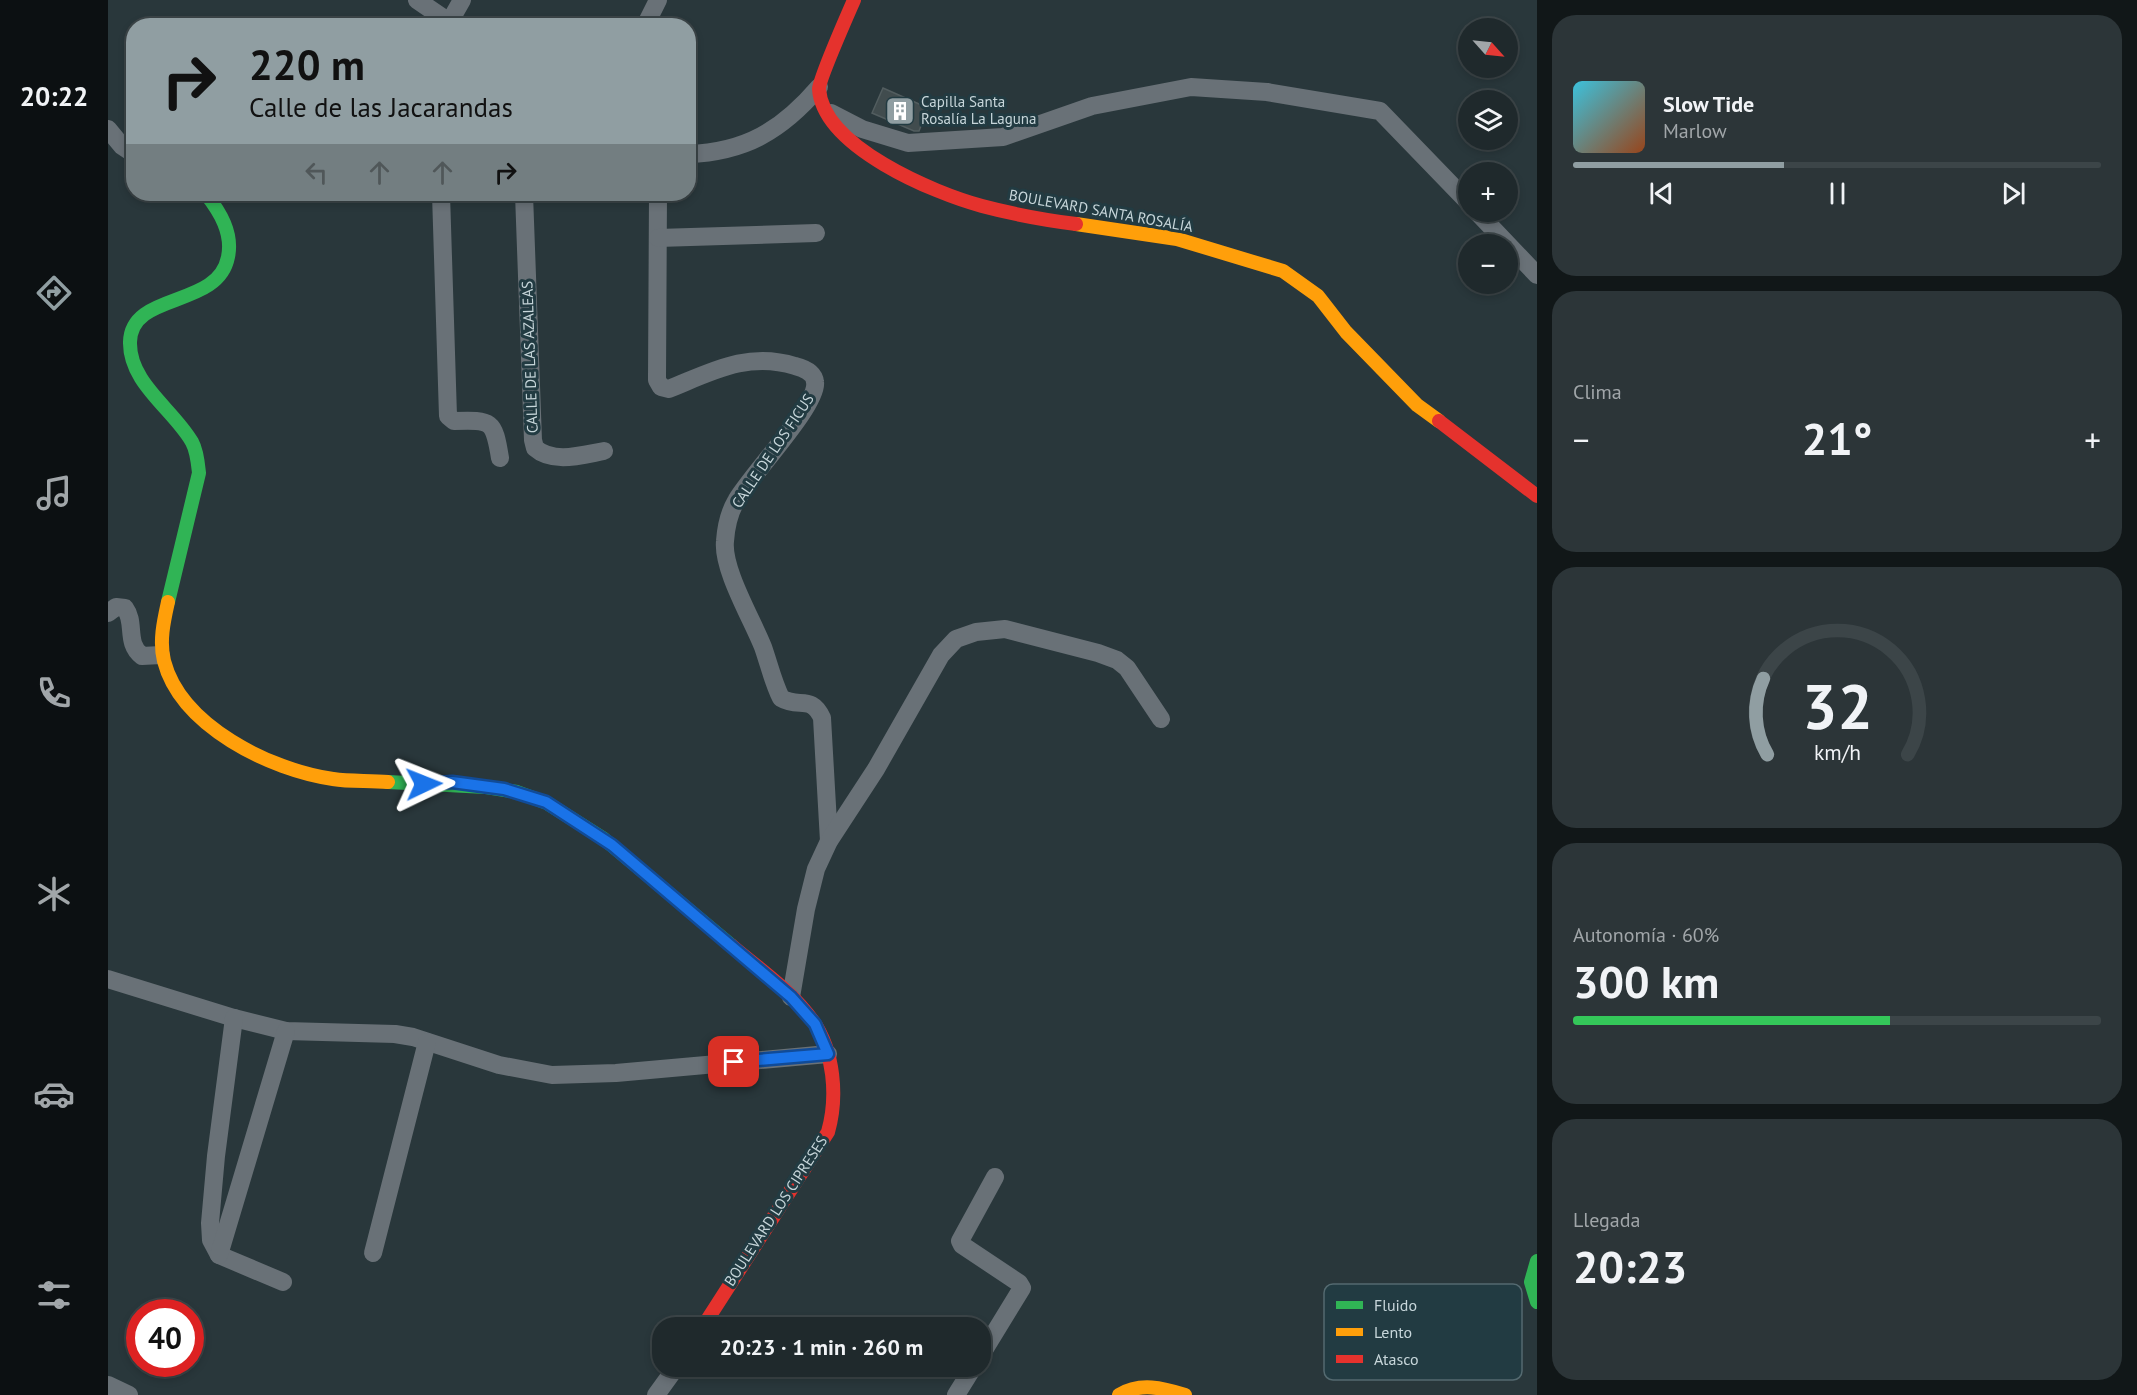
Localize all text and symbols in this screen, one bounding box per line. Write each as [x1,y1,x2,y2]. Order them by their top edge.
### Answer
north arrow [1458,18,1518,78]
map controls [1458,18,1518,294]
text: 220 m [249,37,365,92]
icon: right [150,42,228,120]
text: 20:22 [20,79,88,113]
text: Calle de las Jacarandas [249,90,513,124]
button: layers [1458,90,1518,150]
text: Slow Tide [1663,90,1754,118]
place label: Capilla Santa Rosalía La Laguna [921,92,1036,128]
building icon: Capilla Santa Rosalía La Laguna [884,95,916,127]
text: Marlow [1663,118,1727,144]
icon: left [300,156,333,189]
icon: ahead [363,156,396,189]
icon: ahead [426,156,459,189]
icon: right [489,156,522,189]
button: + [1458,162,1518,222]
icon: previous [1645,177,1678,210]
icon: pause [1821,177,1854,210]
icon: next [1997,177,2030,210]
street label: BOULEVARD SANTA ROSALÍA [1008,185,1195,236]
button: − [1458,234,1518,294]
icon: directions [33,272,75,314]
street label: CALLE DE LAS AZALEAS [517,281,542,433]
text: Clima [1573,379,1622,405]
street label: CALLE DE LOS FICUS [727,390,818,511]
text: 21° [1802,409,1872,467]
text: − [1573,418,1590,461]
text: + [2084,418,2101,461]
icon: music [33,472,75,514]
text: 32 [1802,665,1872,746]
icon: phone [33,672,75,714]
text: km/h [1813,738,1860,766]
position arrow [392,752,456,816]
icon: climate [33,873,75,915]
text: Autonomía · 60% [1573,922,1719,948]
text: 300 km [1573,952,1719,1010]
pin [708,1036,759,1087]
icon: arrive [717,1045,750,1078]
icon: car [33,1073,75,1115]
street label: BOULEVARD LOS CIPRESES [720,1132,831,1289]
text: Llegada [1573,1207,1640,1233]
text: 20:23 [1573,1237,1687,1295]
icon: filters [33,1274,75,1316]
legend [1324,1284,1522,1380]
text: Fluido [1374,1295,1417,1315]
speed limit sign: 40 [126,1299,204,1377]
text: Lento [1374,1322,1412,1342]
text: 20:23 · 1 min · 260 m [720,1333,923,1361]
text: Atasco [1374,1349,1419,1369]

